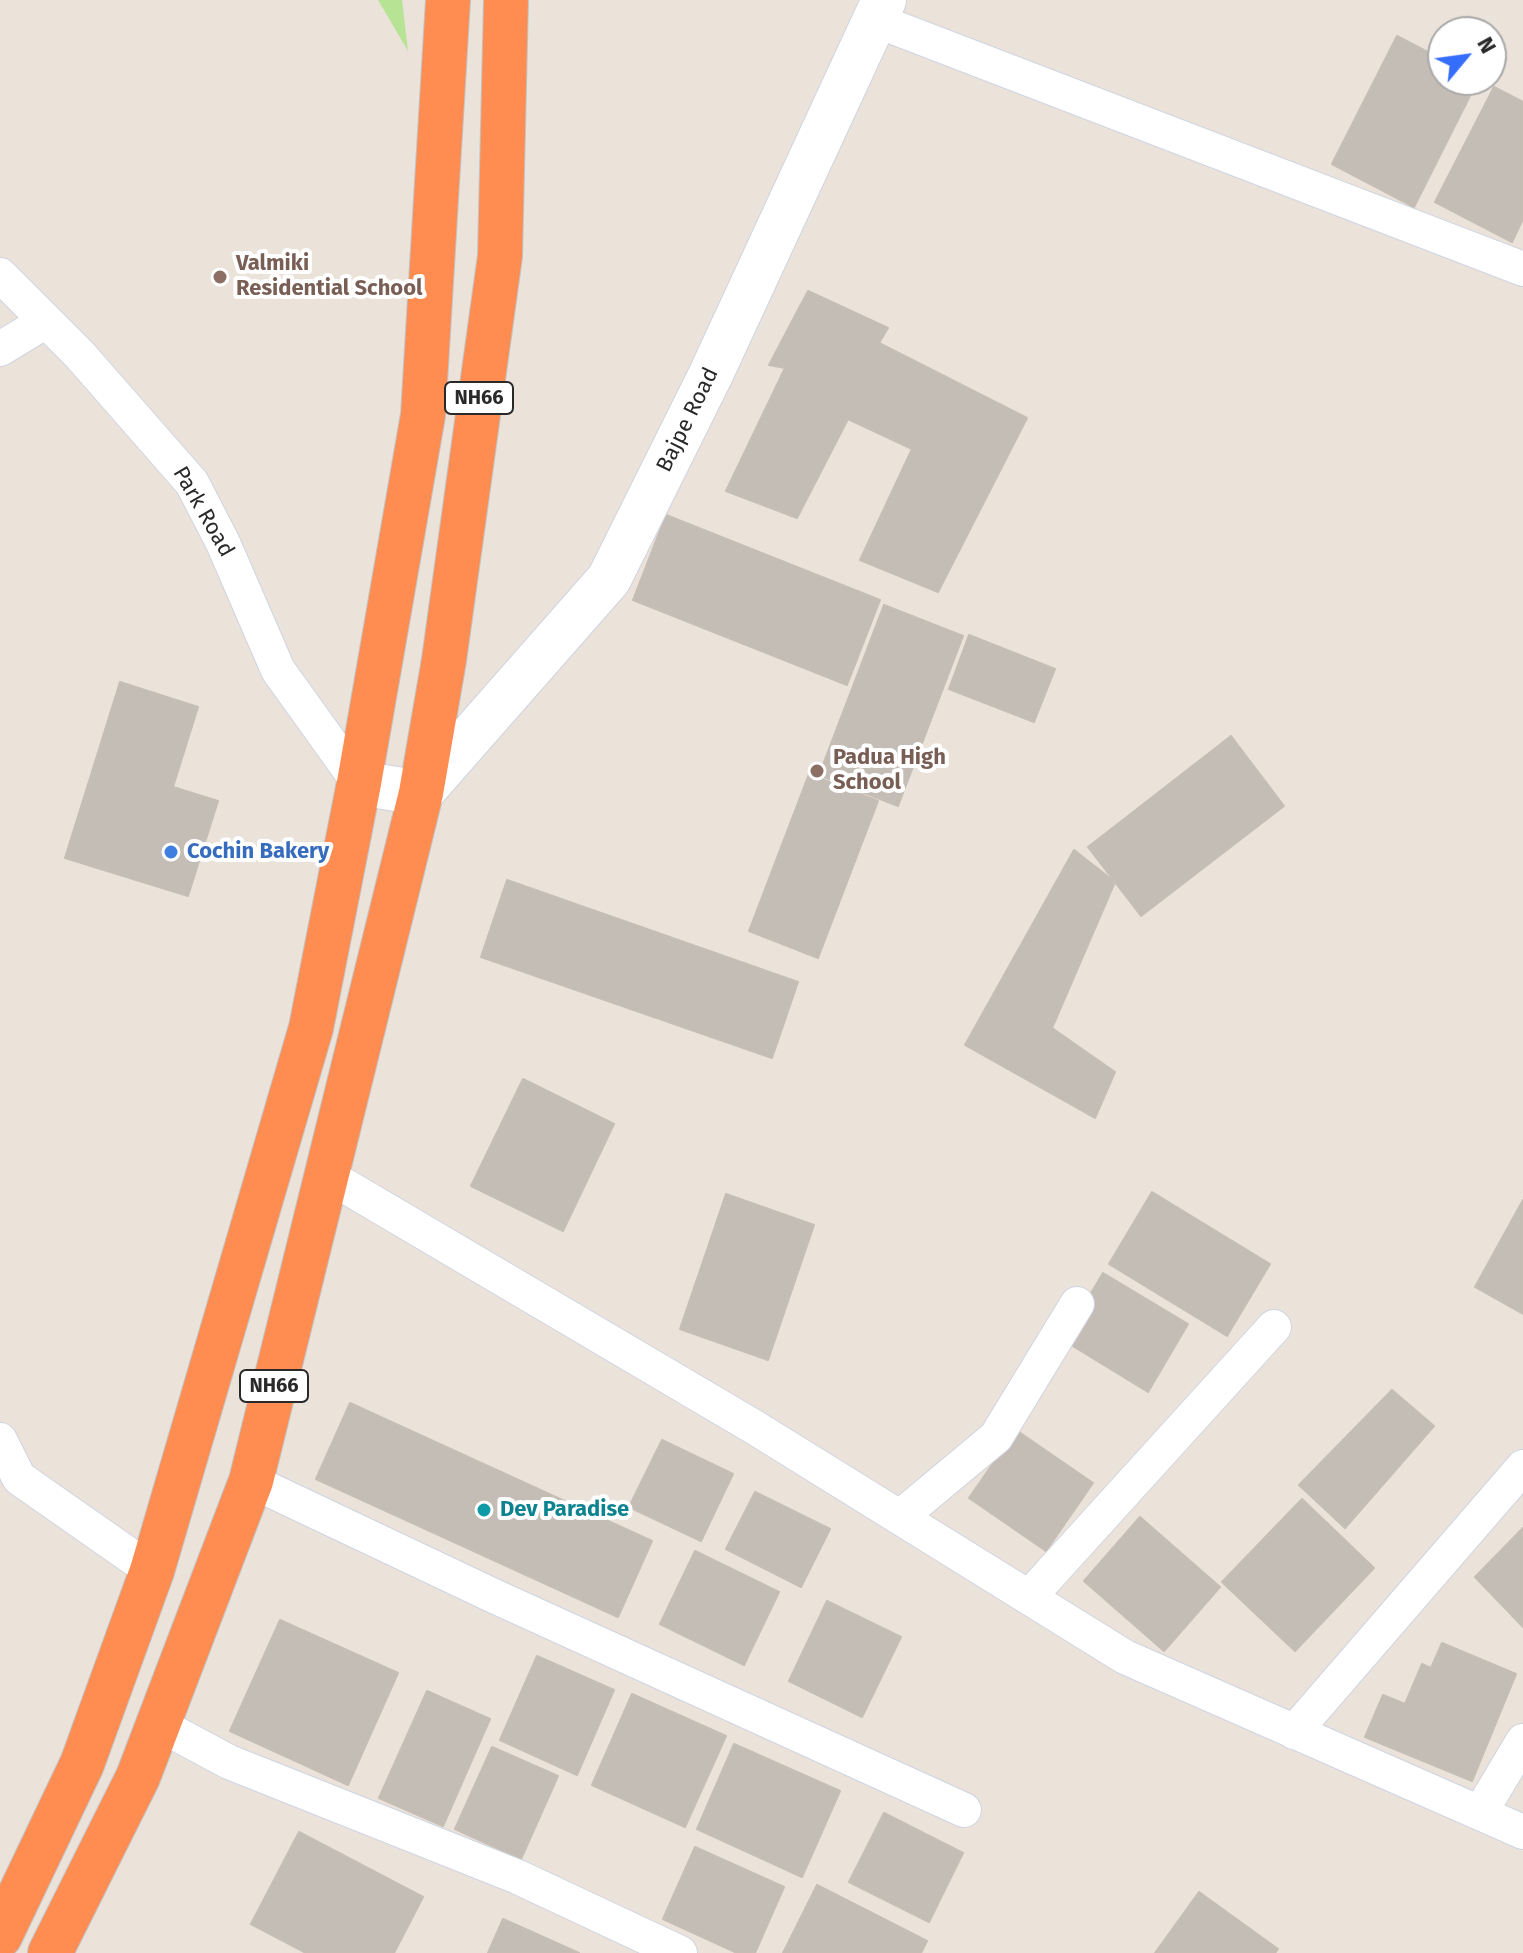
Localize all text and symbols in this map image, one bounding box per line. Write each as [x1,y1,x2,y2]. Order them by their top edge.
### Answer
north arrow [1427,16,1507,96]
text: N [1471,32,1502,58]
place label: Valmiki Residential School [236,251,423,302]
marker: Valmiki Residential School [211,268,229,286]
street label: Bajpe Road [651,363,725,477]
road number: NH66 [445,382,513,414]
street label: Park Road [167,462,239,562]
place label: Padua High School [833,745,946,796]
marker: Padua High School [808,762,826,780]
place label: Cochin Bakery [187,839,329,865]
marker: Cochin Bakery [162,843,180,861]
road number: NH66 [240,1370,308,1402]
place label: Dev Paradise [500,1497,629,1523]
marker: Dev Paradise [475,1501,493,1519]

